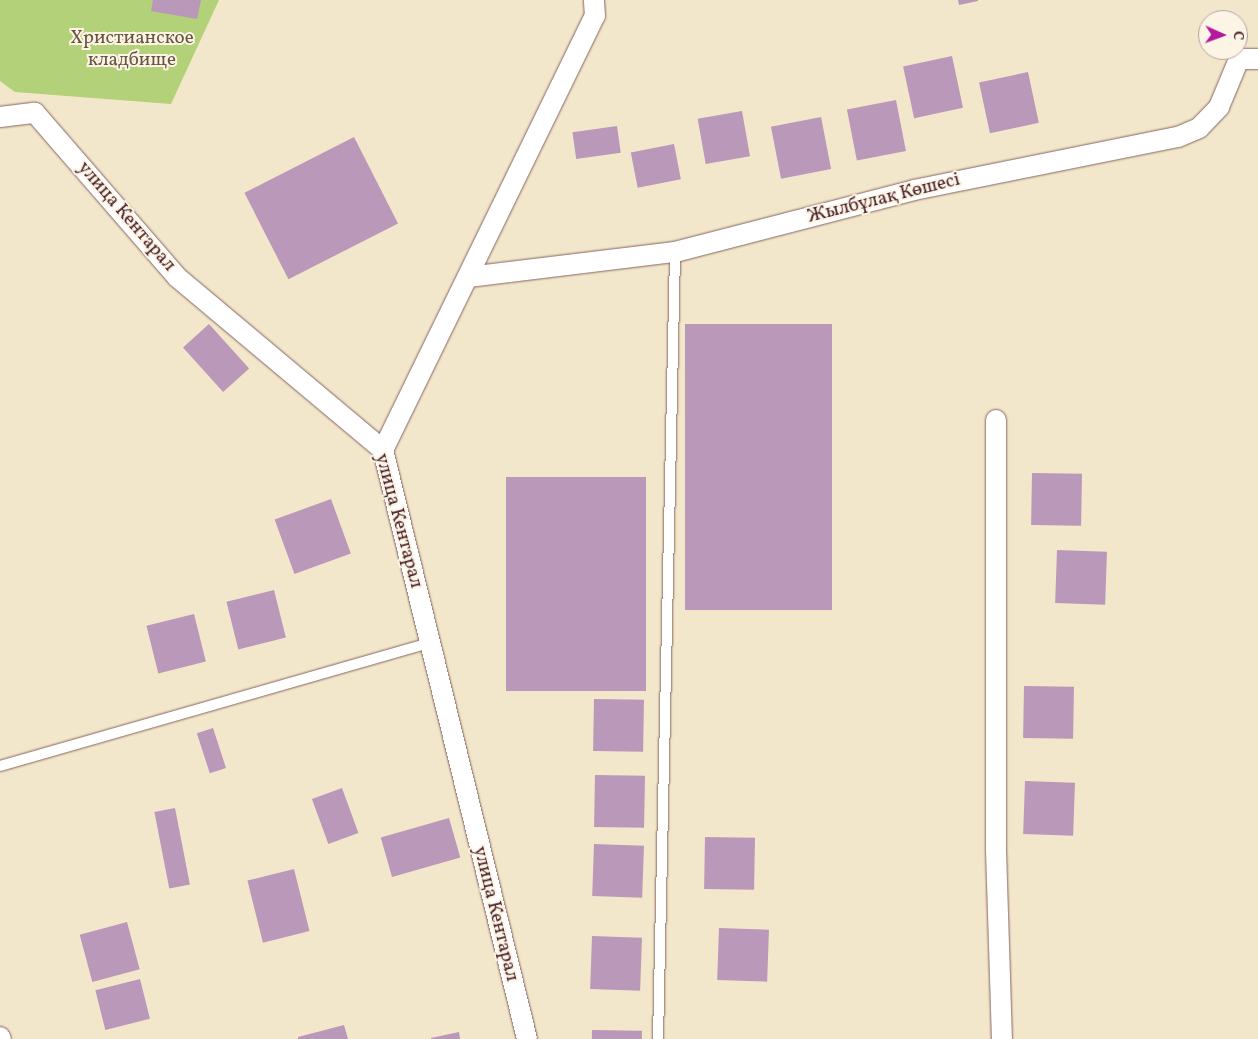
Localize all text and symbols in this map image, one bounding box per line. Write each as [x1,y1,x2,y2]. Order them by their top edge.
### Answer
north arrow [1198,10,1248,60]
park label: Христианское кладбище [70,28,194,72]
text: С [1228,31,1247,40]
street label: улица Кентарал [72,157,180,277]
street label: Жылбұлақ Көшесі [805,169,963,229]
street label: улица Кентарал [369,451,427,591]
street label: улица Кентарал [467,844,523,984]

